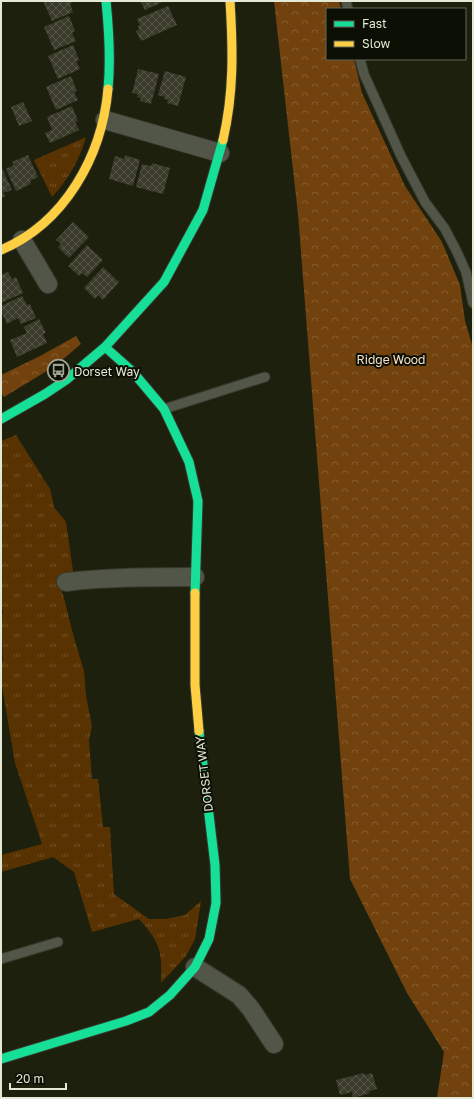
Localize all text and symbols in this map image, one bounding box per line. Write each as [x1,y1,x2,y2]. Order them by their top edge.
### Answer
legend [326,8,466,60]
text: Fast [362,16,387,31]
text: Slow [362,36,390,51]
park label: Ridge Wood [357,352,425,367]
bus stop icon: Dorset Way [45,358,71,384]
place label: Dorset Way [74,364,140,379]
street label: DORSET WAY [192,735,216,813]
scale bar [10,1065,66,1091]
text: 20 m [16,1071,44,1086]

